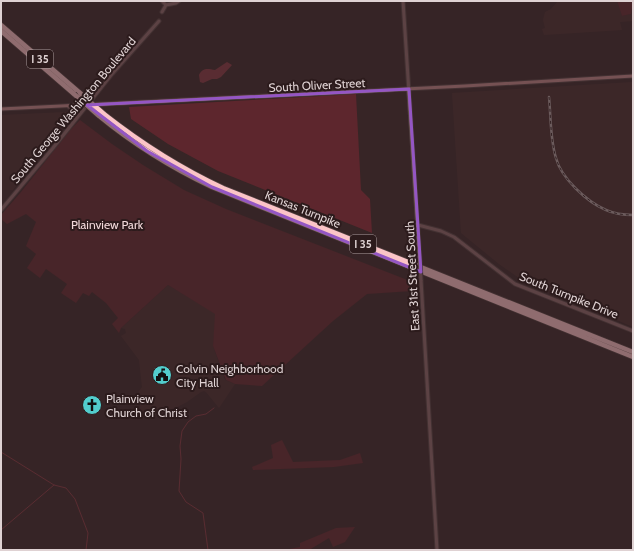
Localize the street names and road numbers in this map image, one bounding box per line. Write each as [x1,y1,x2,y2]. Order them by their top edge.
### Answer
street label: South George Washington Boulevard [7,34,139,186]
road number: I 35 [27,50,53,68]
street label: South Oliver Street [268,75,366,95]
street label: Kansas Turnpike [263,187,343,231]
street label: East 31st Street South [402,221,422,331]
road number: I 35 [350,235,376,253]
street label: South Turnpike Drive [517,268,621,322]

